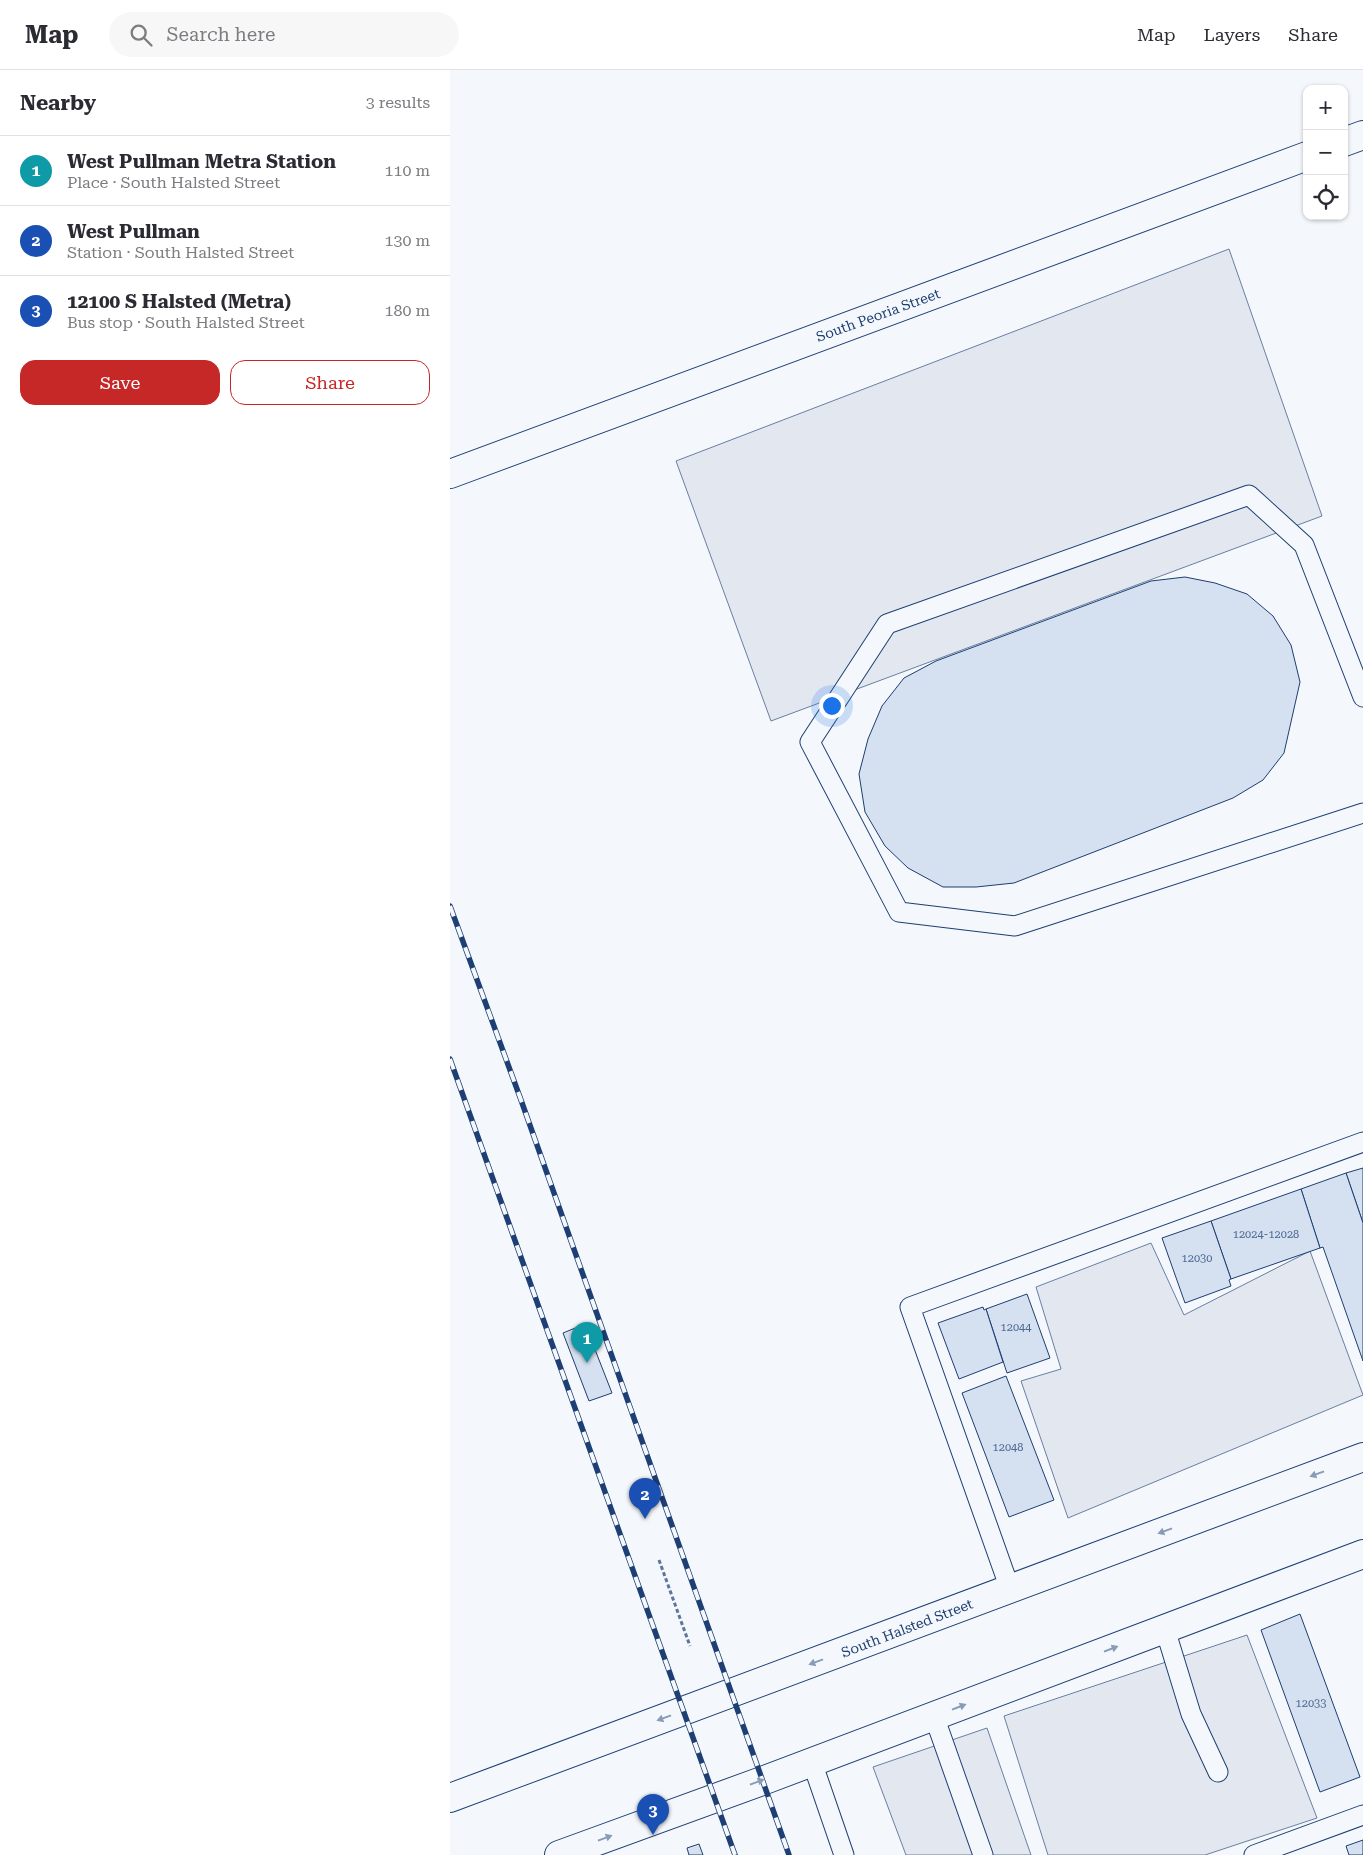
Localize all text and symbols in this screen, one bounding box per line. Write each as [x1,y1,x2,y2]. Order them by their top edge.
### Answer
search box [109,12,459,57]
text: Map [25,21,79,49]
icon: search [127,21,155,49]
text: Search here [167,23,275,46]
text: Map [1137,24,1176,45]
text: Layers [1204,24,1260,45]
text: Share [1288,24,1338,45]
map controls [1303,85,1348,220]
button: + [1303,85,1348,130]
text: Nearby [20,91,96,115]
text: 3 results [366,93,430,112]
button: − [1303,130,1348,175]
text: West Pullman Metra Station [67,150,336,173]
text: 1 [32,161,40,180]
text: 110 m [384,161,430,180]
text: Place · South Halsted Street [67,173,280,192]
button: locate [1303,175,1348,220]
text: West Pullman [67,220,200,243]
text: 2 [32,231,40,250]
text: 130 m [384,231,430,250]
text: Station · South Halsted Street [67,243,294,262]
street label: South Peoria Street [814,285,942,345]
text: 12100 S Halsted (Metra) [67,290,291,313]
text: 3 [32,301,40,320]
text: 180 m [384,301,430,320]
text: Bus stop · South Halsted Street [67,313,305,332]
button: Save [20,360,220,405]
button: Share [230,360,430,405]
your location [819,693,845,719]
house number: 12024-12028 [1233,1228,1299,1241]
house number: 12030 [1182,1252,1212,1265]
house number: 12044 [1001,1321,1032,1334]
pin: 1 [571,1322,603,1363]
house number: 12048 [993,1441,1023,1454]
one-way arrow [1310,1471,1325,1478]
pin: 2 [629,1478,661,1519]
one-way arrow [1157,1527,1172,1535]
street label: South Halsted Street [839,1596,975,1660]
one-way arrow [1104,1645,1119,1653]
one-way arrow [808,1658,823,1666]
house number: 12033 [1296,1697,1326,1710]
one-way arrow [952,1703,967,1711]
one-way arrow [656,1714,671,1722]
one-way arrow [750,1778,765,1785]
pin: 3 [637,1794,669,1835]
one-way arrow [598,1834,613,1842]

